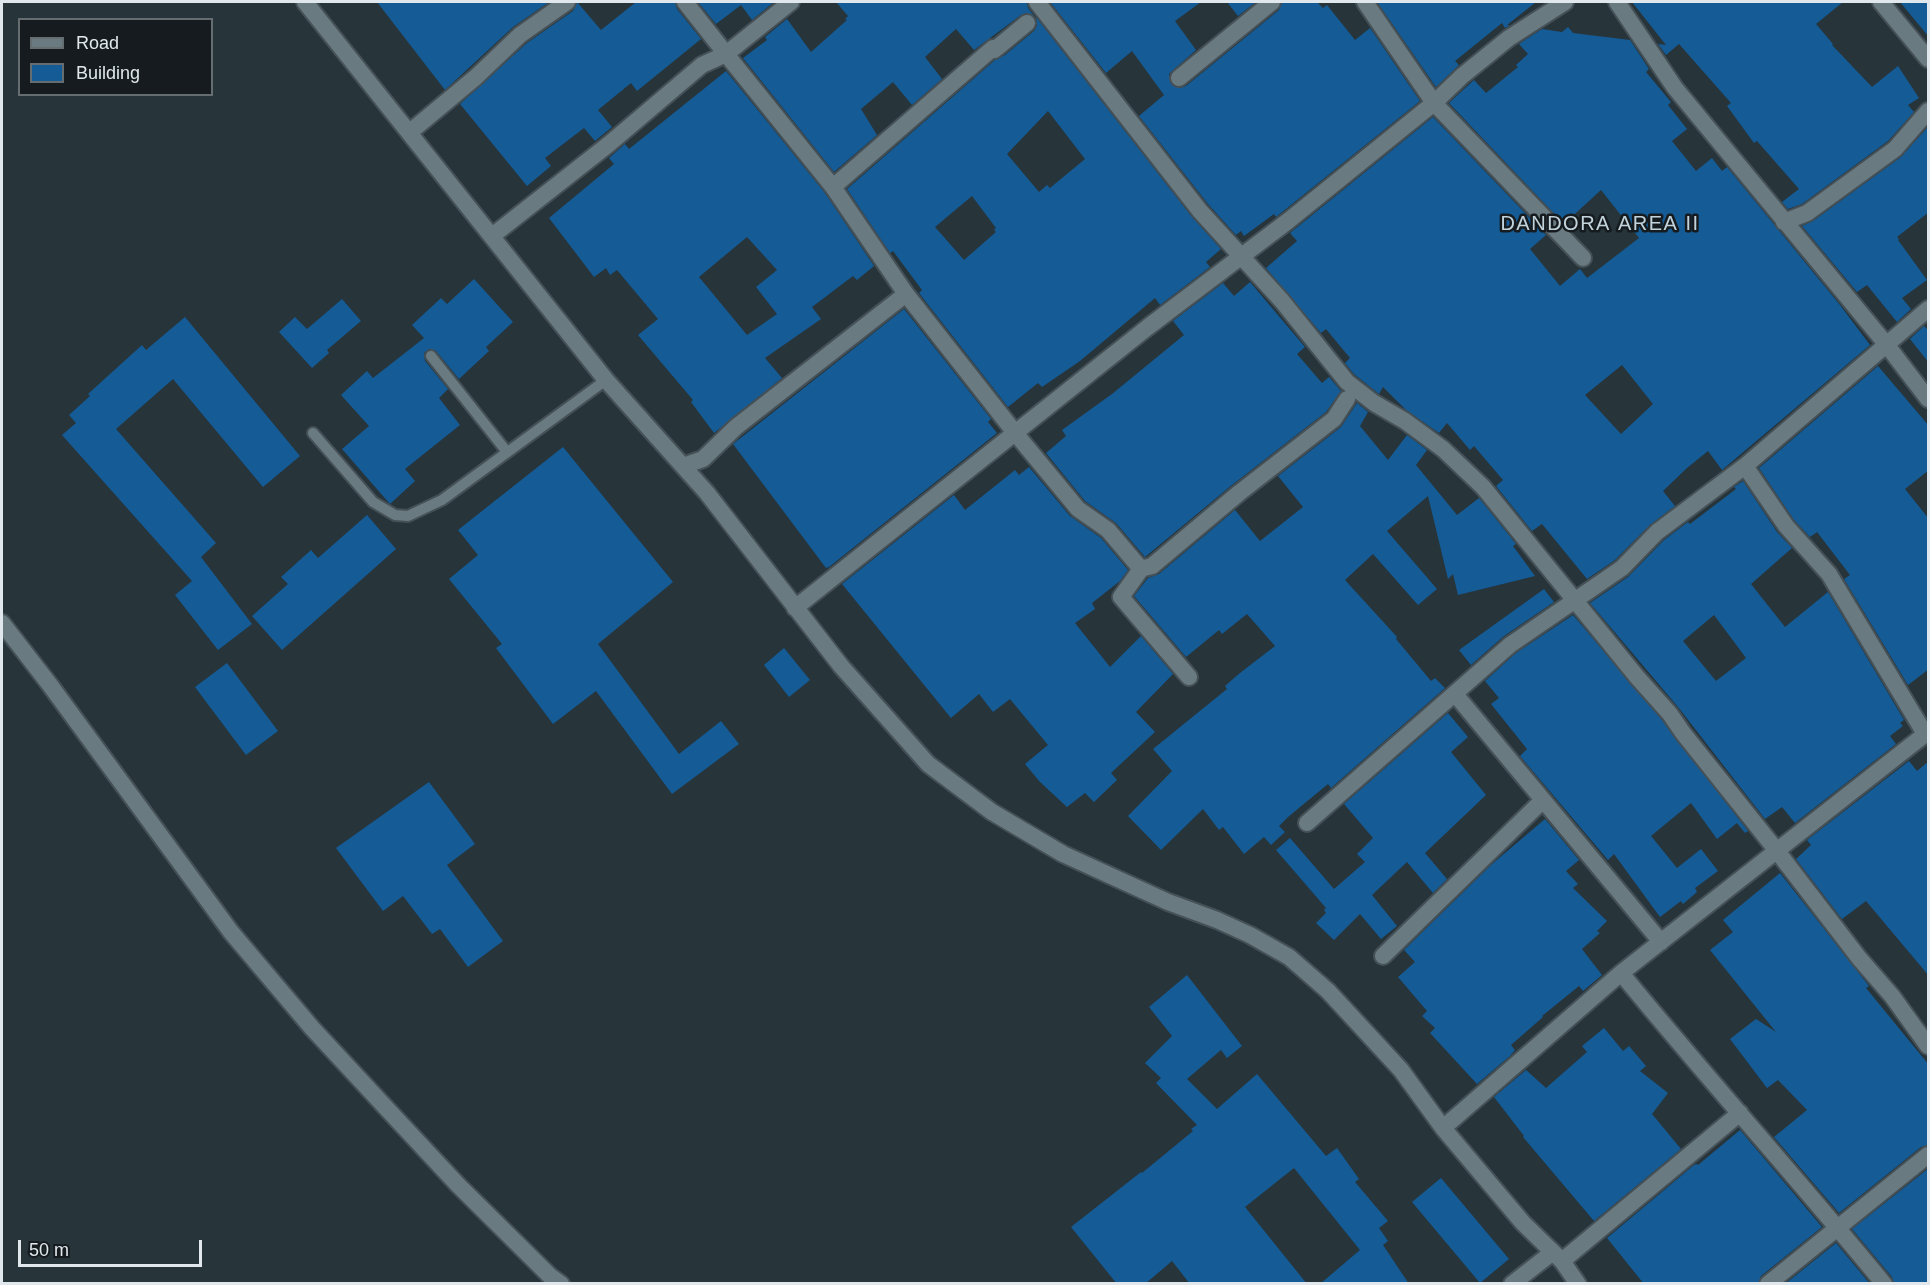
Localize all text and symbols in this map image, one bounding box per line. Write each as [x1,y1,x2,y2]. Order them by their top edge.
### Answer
legend [18,18,213,96]
text: Road [76,33,119,53]
text: Building [76,63,140,83]
district label: DANDORA AREA II [1500,212,1700,236]
scale bar [21,1228,206,1266]
text: 50 m [29,1240,69,1260]

